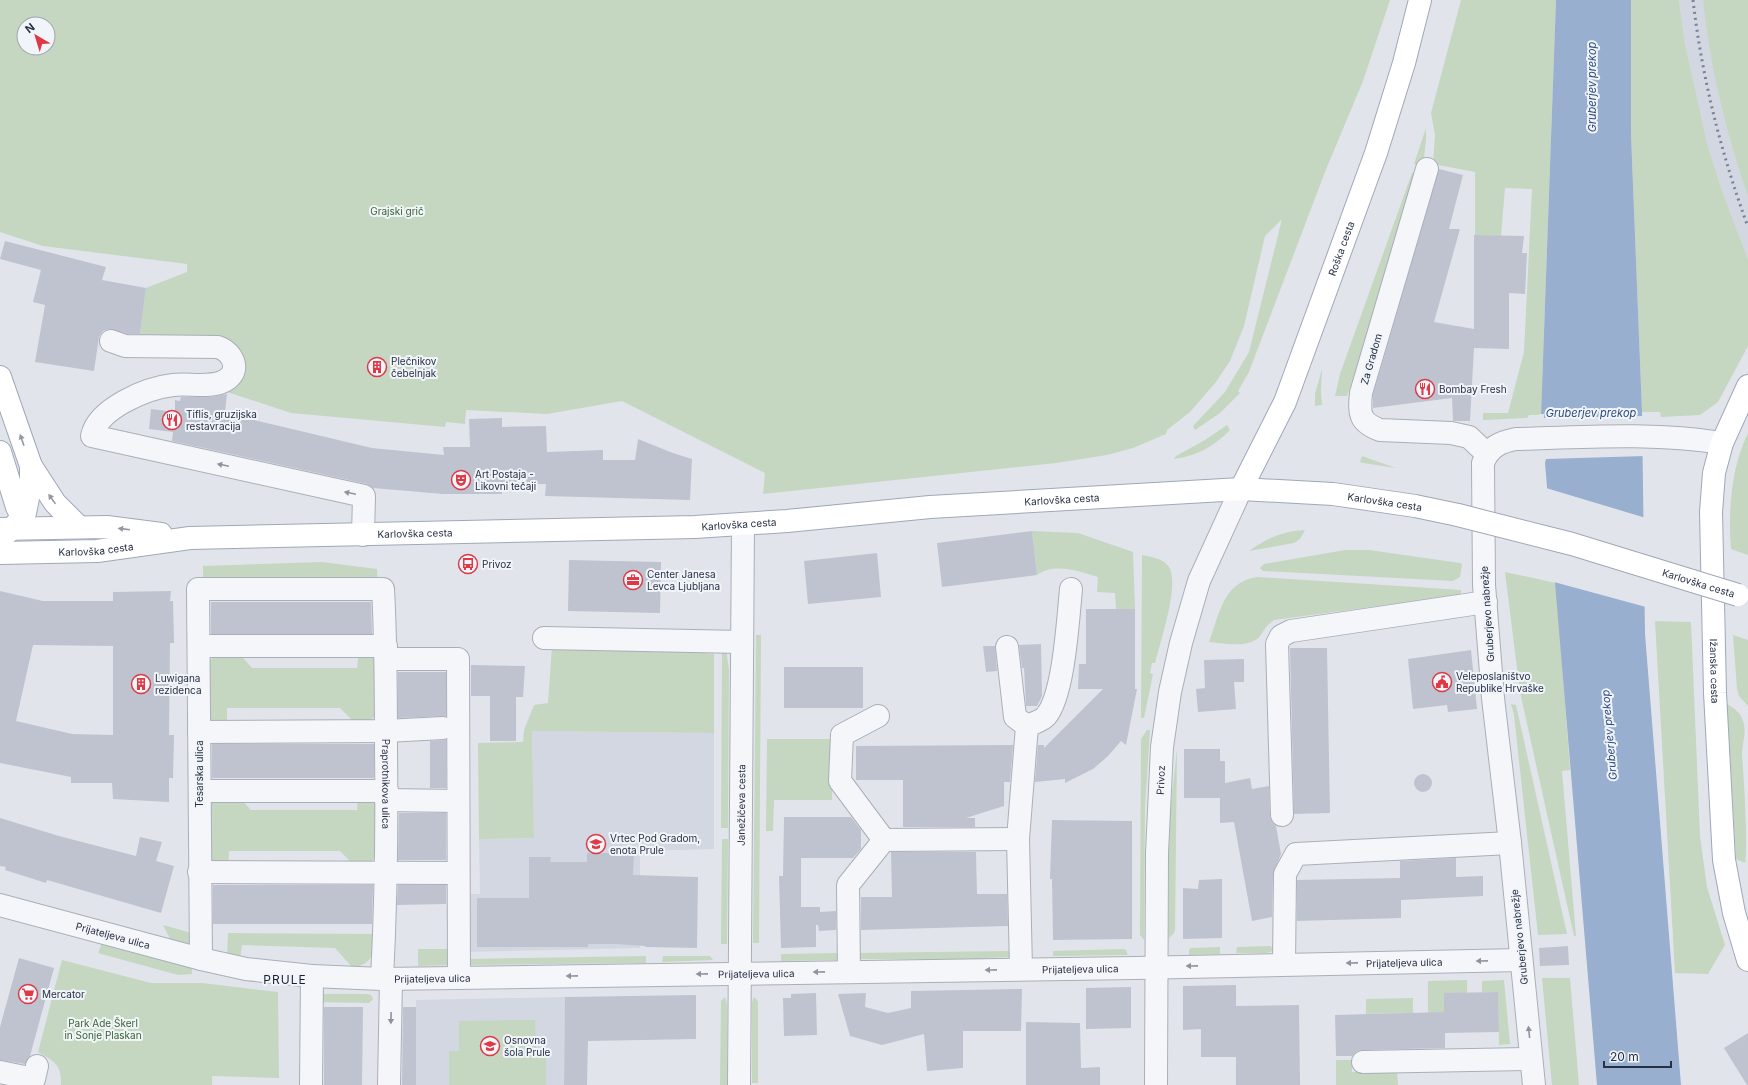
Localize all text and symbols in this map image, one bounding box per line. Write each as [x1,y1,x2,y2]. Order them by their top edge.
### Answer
north arrow [16,16,56,56]
text: N [22,20,37,36]
water label: Gruberjev prekop [1585,42,1599,132]
park label: Grajski grič [370,205,424,217]
street label: Roška cesta [1326,219,1357,277]
street label: Za Gradom [1358,332,1384,386]
place label: Plečnikov čebelnjak [391,355,437,379]
building icon: Plečnikov čebelnjak [366,356,388,378]
restaurant icon: Bombay Fresh [1414,378,1436,400]
place label: Bombay Fresh [1439,383,1507,395]
water label: Gruberjev prekop [1546,406,1636,420]
place label: Tiflis, gruzijska restavracija [186,408,257,432]
restaurant icon: Tiflis, gruzijska restavracija [161,409,183,431]
one-way arrow [19,434,25,446]
one-way arrow [217,462,229,468]
place label: Art Postaja - Likovni tečaji [475,468,536,492]
theatre icon: Art Postaja - Likovni tečaji [450,469,472,491]
one-way arrow [344,489,356,495]
street label: Karlovška cesta [1347,490,1423,513]
street label: Karlovška cesta [1024,491,1100,508]
one-way arrow [48,494,56,504]
street label: Karlovška cesta [701,516,777,533]
one-way arrow [118,526,130,532]
street label: Karlovška cesta [377,526,453,540]
street label: Karlovška cesta [58,540,134,558]
bus stop icon: Privoz [457,553,479,575]
place label: Privoz [482,558,512,570]
street label: Gruberjevo nabrežje [1478,566,1496,662]
street label: Karlovška cesta [1661,566,1736,600]
place label: Center Janesa Levca Ljubljana [647,568,720,592]
office icon: Center Janesa Levca Ljubljana [622,569,644,591]
street label: Ižanska cesta [1708,639,1722,704]
place label: Veleposlaništvo Republike Hrvaške [1456,670,1544,694]
public building icon: Veleposlaništvo Republike Hrvaške [1431,671,1453,693]
place label: Luwigana rezidenca [155,672,202,696]
building icon: Luwigana rezidenca [130,673,152,695]
water label: Gruberjev prekop [1598,689,1620,781]
street label: Praprotnikova ulica [380,739,392,829]
street label: Tesarska ulica [193,740,205,808]
street label: Janežičeva cesta [735,764,747,846]
street label: Privoz [1154,765,1167,795]
place label: Vrtec Pod Gradom, enota Prule [610,832,700,856]
school or university icon: Vrtec Pod Gradom, enota Prule [585,833,607,855]
street label: Gruberjevo nabrežje [1508,888,1530,985]
street label: Prijateljeva ulica [74,920,151,951]
street label: Prijateljeva ulica [1366,956,1443,969]
one-way arrow [1476,957,1488,964]
one-way arrow [1345,960,1358,966]
street label: Prijateljeva ulica [1042,962,1119,975]
one-way arrow [1185,963,1198,969]
street label: Prijateljeva ulica [718,967,795,980]
one-way arrow [984,967,997,973]
one-way arrow [812,969,825,975]
one-way arrow [695,971,708,977]
district label: PRULE [263,972,307,987]
street label: Prijateljeva ulica [394,972,471,985]
one-way arrow [566,973,578,980]
supermarket icon: Mercator [17,983,39,1005]
place label: Mercator [42,988,85,1000]
one-way arrow [388,1012,394,1025]
park label: Park Ade Škerl in Sonje Plaskan [64,1017,142,1041]
one-way arrow [1525,1026,1532,1038]
place label: Osnovna šola Prule [504,1034,551,1058]
school or university icon: Osnovna šola Prule [479,1035,501,1057]
scale bar [1604,1043,1671,1069]
text: 20 m [1610,1049,1639,1064]

